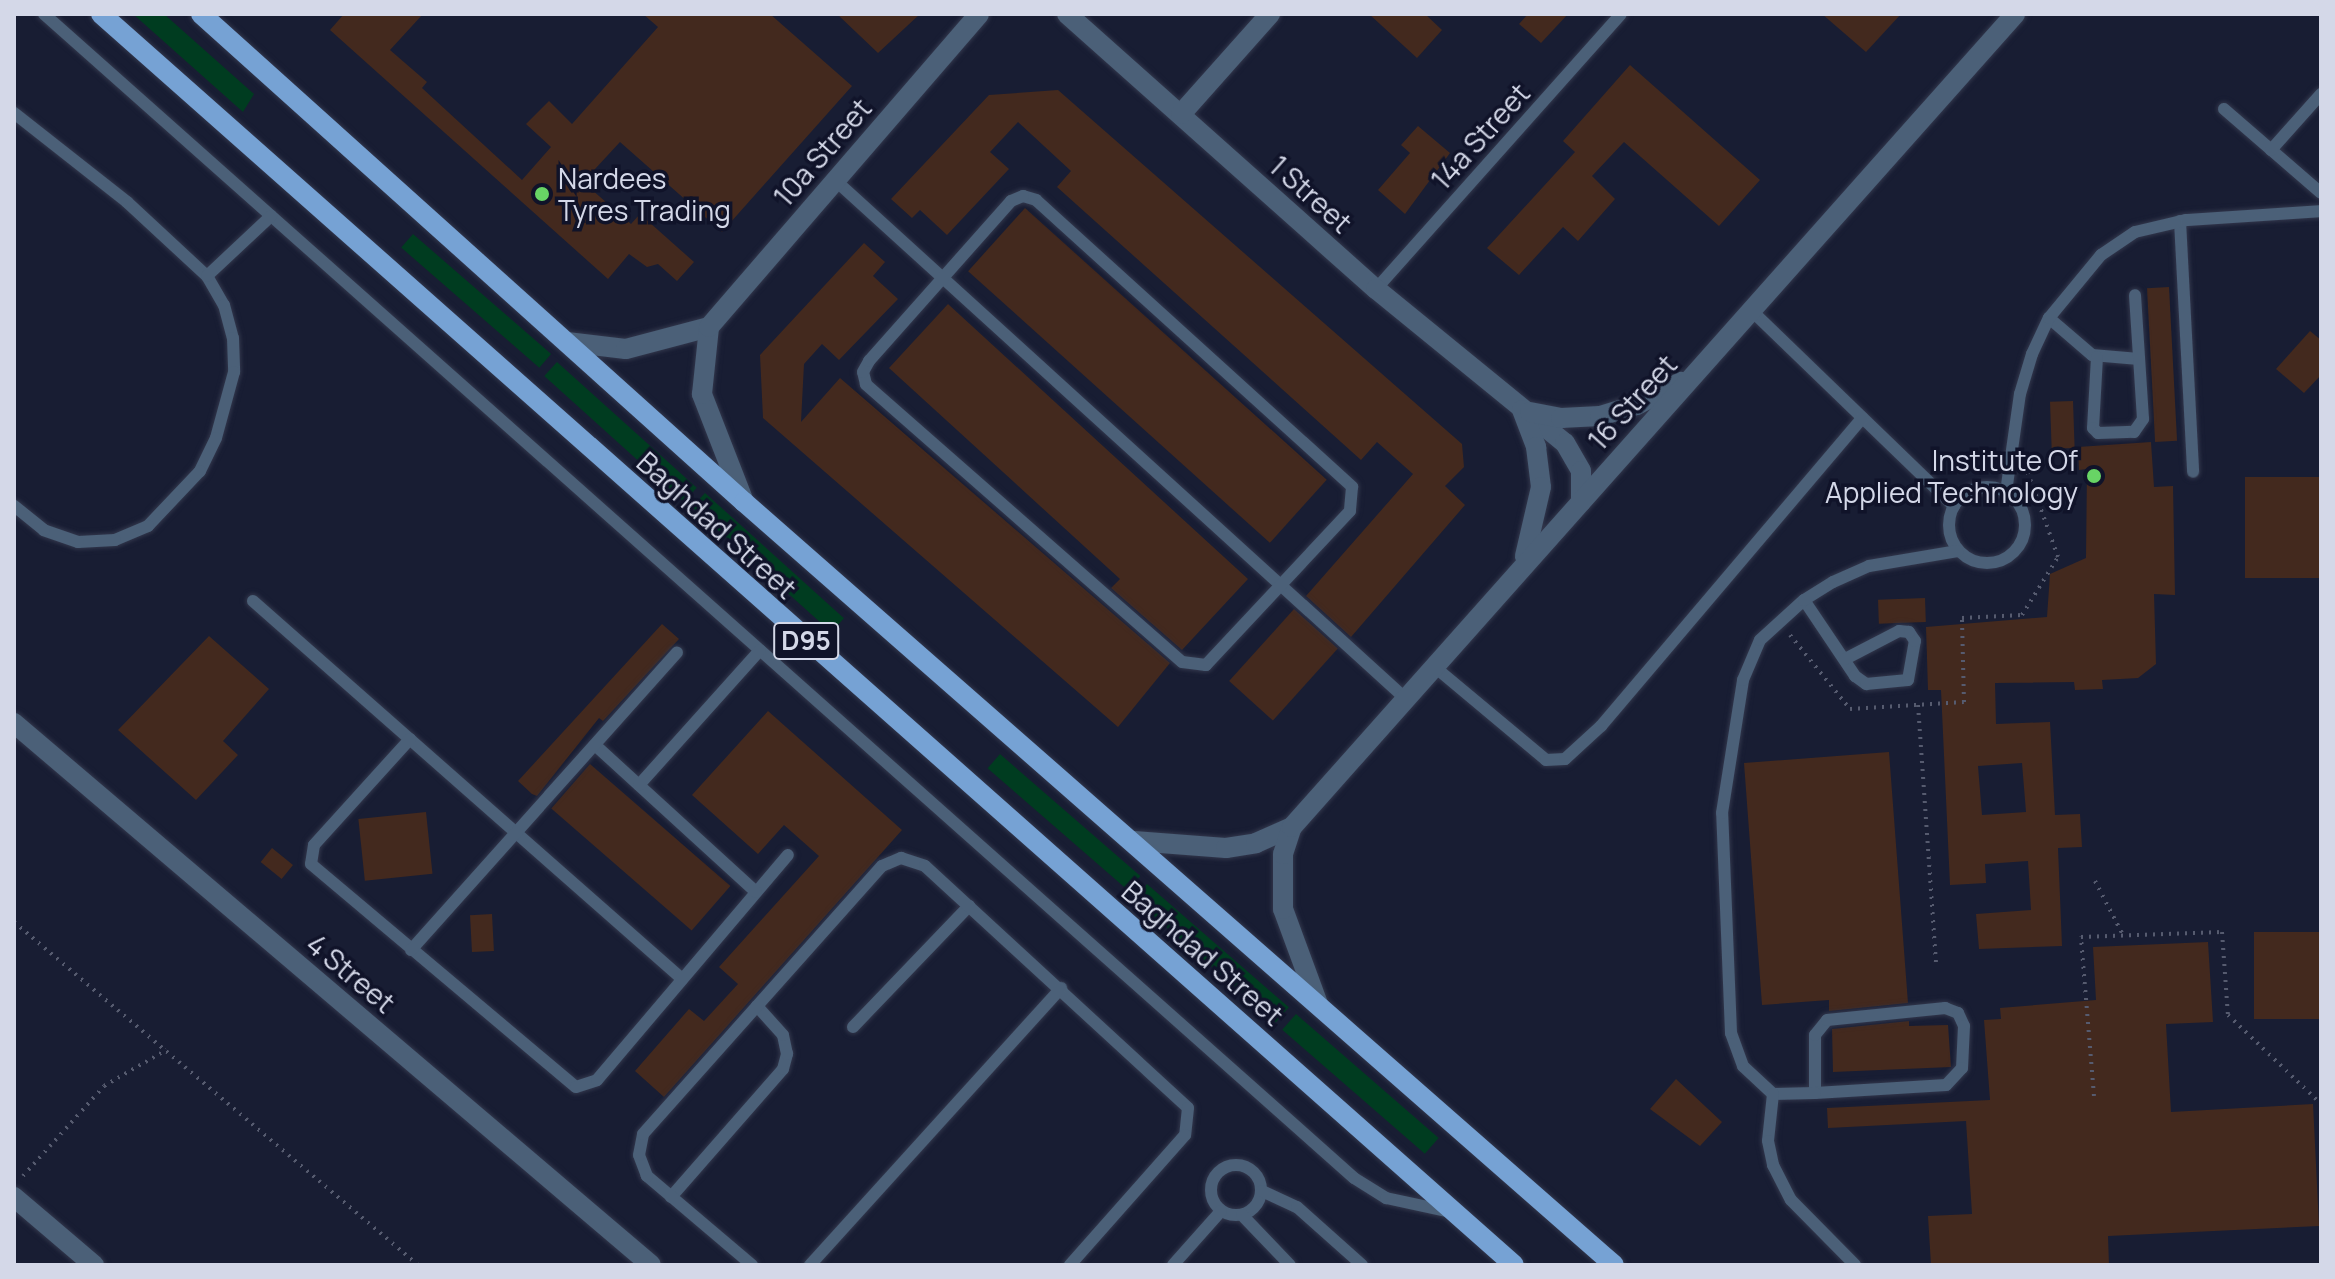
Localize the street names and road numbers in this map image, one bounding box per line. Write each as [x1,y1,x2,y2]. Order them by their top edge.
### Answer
street label: 14a Street [1424,76,1536,196]
street label: 10a Street [766,91,878,213]
street label: 1 Street [1263,148,1359,240]
street label: 16 Street [1581,348,1683,456]
street label: Baghdad Street [631,445,803,605]
road number: D95 [772,619,840,663]
street label: Baghdad Street [1116,874,1290,1032]
street label: 4 Street [300,927,402,1019]

